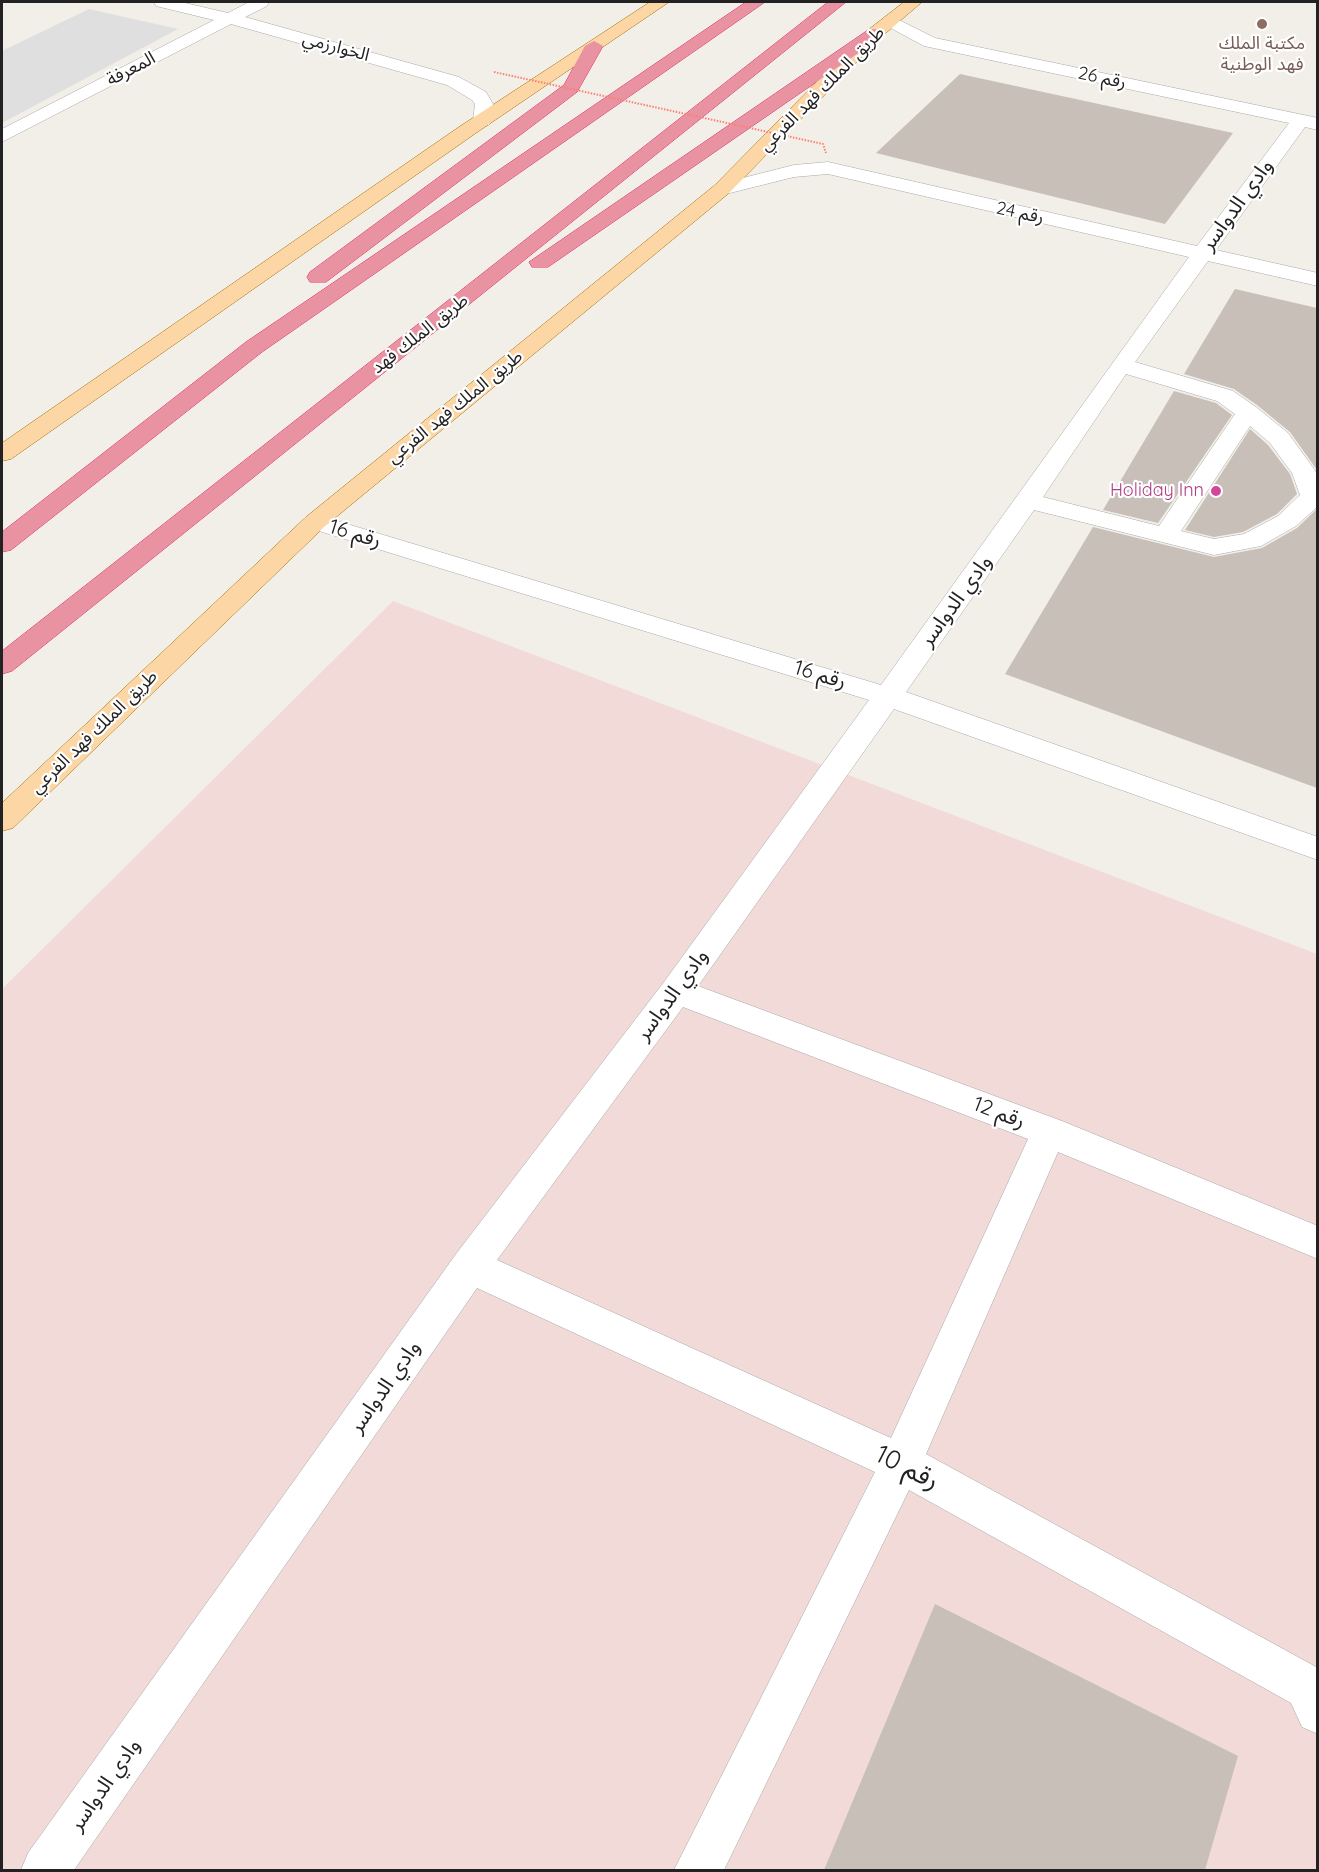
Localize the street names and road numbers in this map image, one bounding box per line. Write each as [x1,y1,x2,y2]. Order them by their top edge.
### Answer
street label: طريق الملك فهد الفرعي [755,22,889,156]
street label: الخوارزمي [300,28,372,66]
street label: المعرفة [103,47,159,91]
street label: رقم 26 [1076,62,1128,94]
street label: وادي الدواسر [1195,154,1279,256]
street label: رقم 24 [994,197,1046,229]
street label: طريق الملك فهد [367,290,473,378]
street label: طريق الملك فهد الفرعي [383,346,527,468]
street label: رقم 16 [326,514,384,554]
street label: وادي الدواسر [914,550,998,652]
street label: رقم 16 [791,655,849,695]
street label: طريق الملك فهد الفرعي [26,666,162,798]
street label: وادي الدواسر [630,944,714,1046]
street label: رقم 12 [970,1092,1028,1134]
street label: وادي الدواسر [344,1336,426,1438]
street label: رقم 10 [870,1439,944,1497]
street label: وادي الدواسر [64,1734,146,1836]

